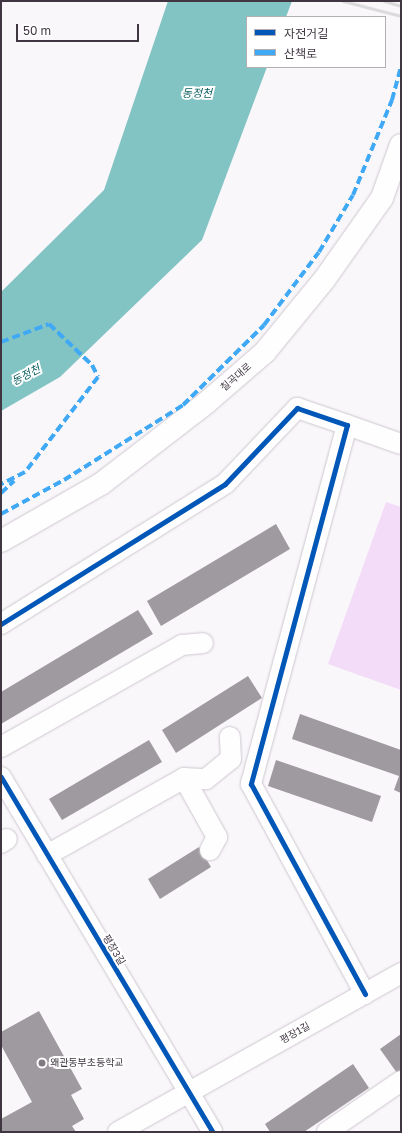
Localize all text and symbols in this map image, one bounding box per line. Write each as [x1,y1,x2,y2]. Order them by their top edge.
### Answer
scale bar [18,16,141,42]
legend [246,16,386,68]
text: 50 m [23,23,51,38]
text: 자전거길 [284,26,328,41]
text: 산책로 [284,46,317,61]
water label: 동정천 [182,86,212,100]
street label: 칠곡대로 [218,360,254,394]
water label: 동정천 [9,362,43,388]
street label: 평장3길 [100,933,128,967]
street label: 평장1길 [278,1020,312,1046]
place label: 왜관동부초등학교 [50,1057,124,1069]
marker: 왜관동부초등학교 [37,1058,47,1068]

